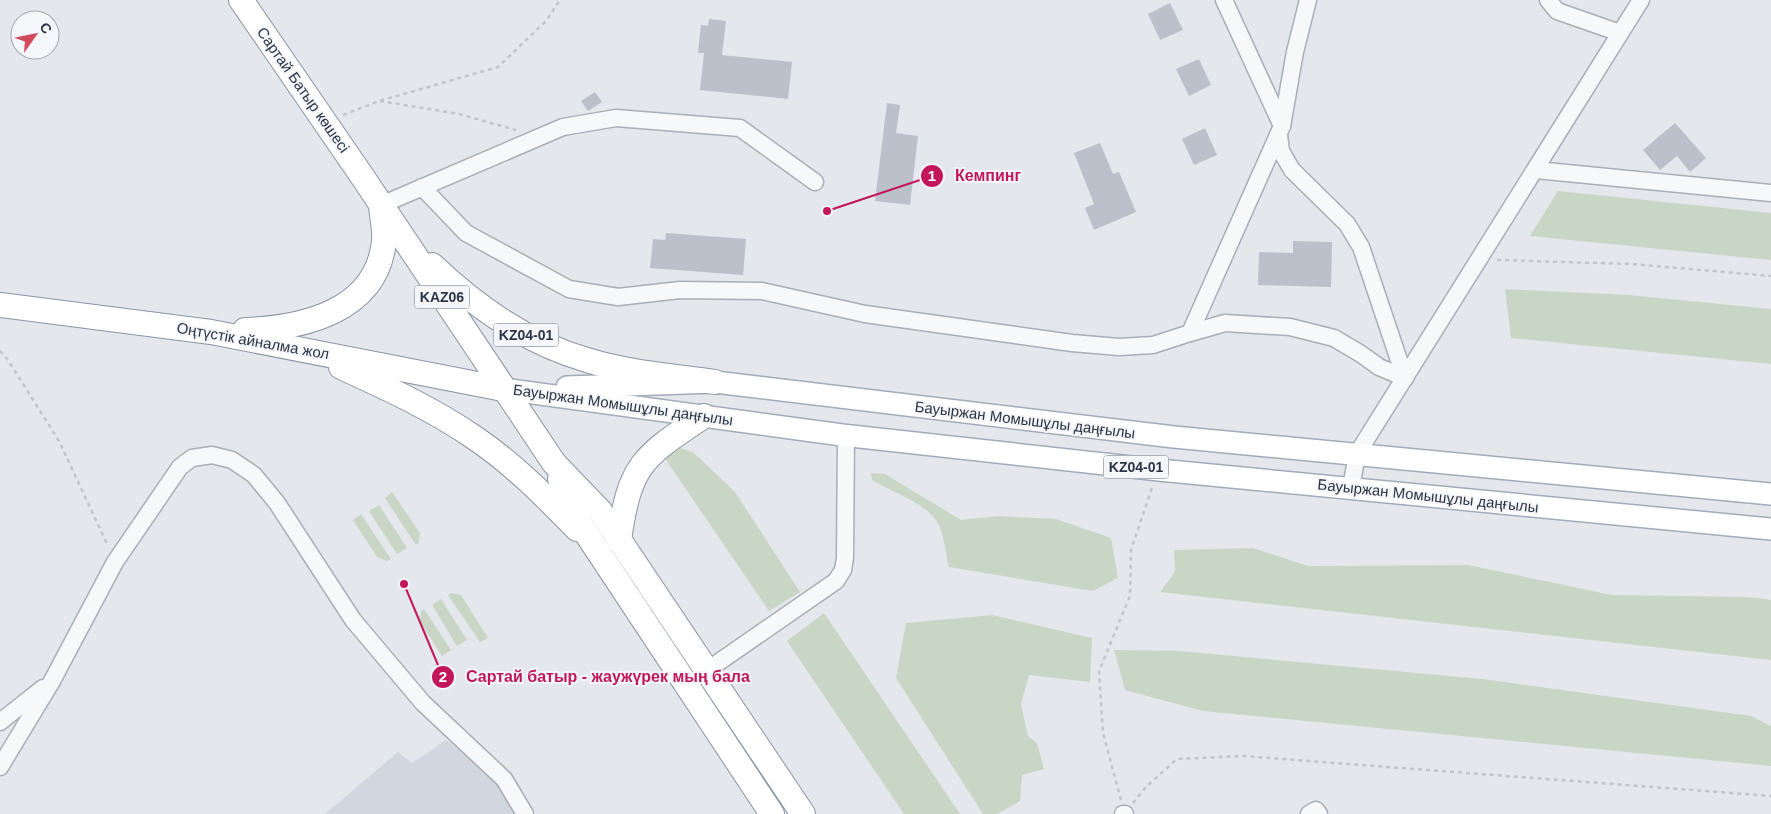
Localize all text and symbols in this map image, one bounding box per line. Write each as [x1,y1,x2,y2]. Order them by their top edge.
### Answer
north arrow [10,10,60,60]
text: С [36,19,55,37]
street label: Сартай Батыр көшесі [254,24,353,156]
callout: Кемпинг [920,160,1031,191]
text: 1 [928,167,936,184]
text: Кемпинг [955,167,1021,184]
road number: KАZ06 [414,286,470,308]
street label: Оңтүстік айналма жол [176,319,331,362]
road number: KZ04-01 [494,324,558,346]
street label: Бауыржан Момышұлы даңғылы [512,381,734,428]
street label: Бауыржан Момышұлы даңғылы [914,398,1136,441]
road number: KZ04-01 [1104,456,1168,478]
street label: Бауыржан Момышұлы даңғылы [1317,475,1539,516]
callout: Сартай батыр - жаужүрек мың бала [431,661,760,692]
text: 2 [439,668,447,685]
text: Сартай батыр - жаужүрек мың бала [466,668,750,685]

